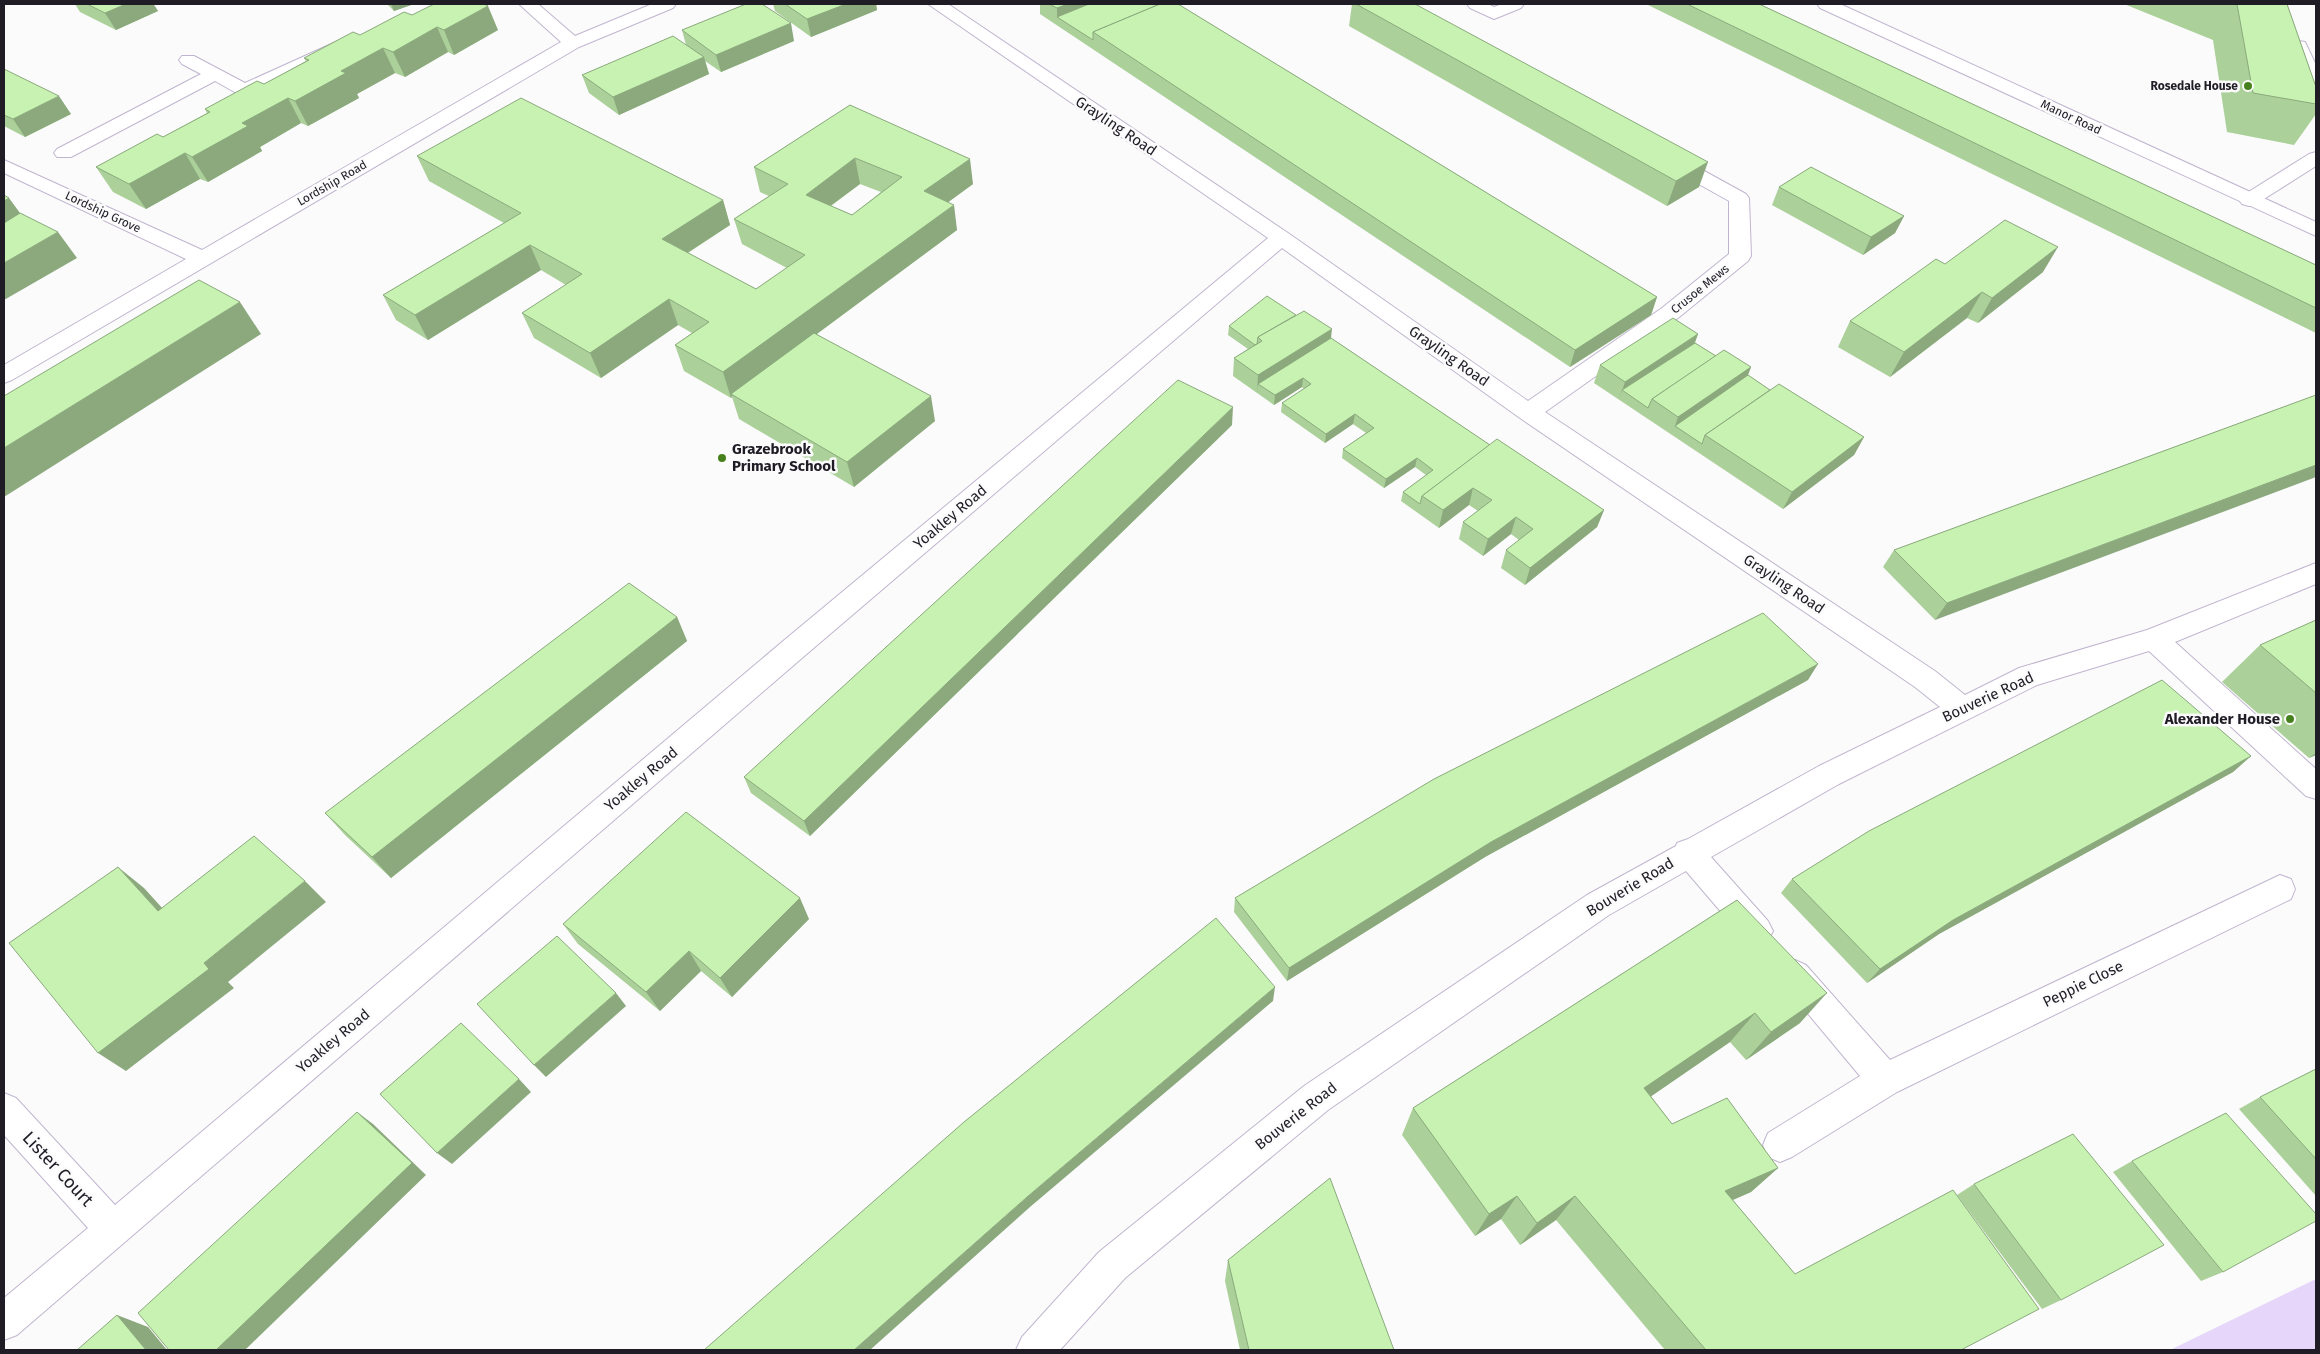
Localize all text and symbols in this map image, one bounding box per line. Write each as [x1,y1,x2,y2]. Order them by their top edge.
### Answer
place label: Rosedale House [2150,79,2238,93]
marker: Rosedale House [2242,80,2254,92]
street label: Grayling Road [1072,92,1160,160]
street label: Manor Road [2038,97,2104,137]
street label: Lordship Road [295,157,369,209]
street label: Lordship Grove [63,188,143,236]
street label: Crusoe Mews [1668,261,1732,317]
street label: Grayling Road [1405,322,1493,390]
place label: Grazebrook Primary School [732,440,836,475]
marker: Grazebrook Primary School [716,452,728,464]
street label: Yoakley Road [910,481,990,553]
street label: Grayling Road [1740,550,1828,618]
street label: Bouverie Road [1939,668,2037,726]
place label: Alexander House [2164,710,2280,728]
marker: Alexander House [2284,713,2296,725]
street label: Yoakley Road [601,743,681,815]
street label: Bouverie Road [1583,854,1677,920]
street label: Peppie Close [2040,957,2126,1011]
street label: Yoakley Road [293,1005,373,1077]
street label: Bouverie Road [1252,1078,1340,1154]
street label: Lister Court [18,1127,99,1211]

